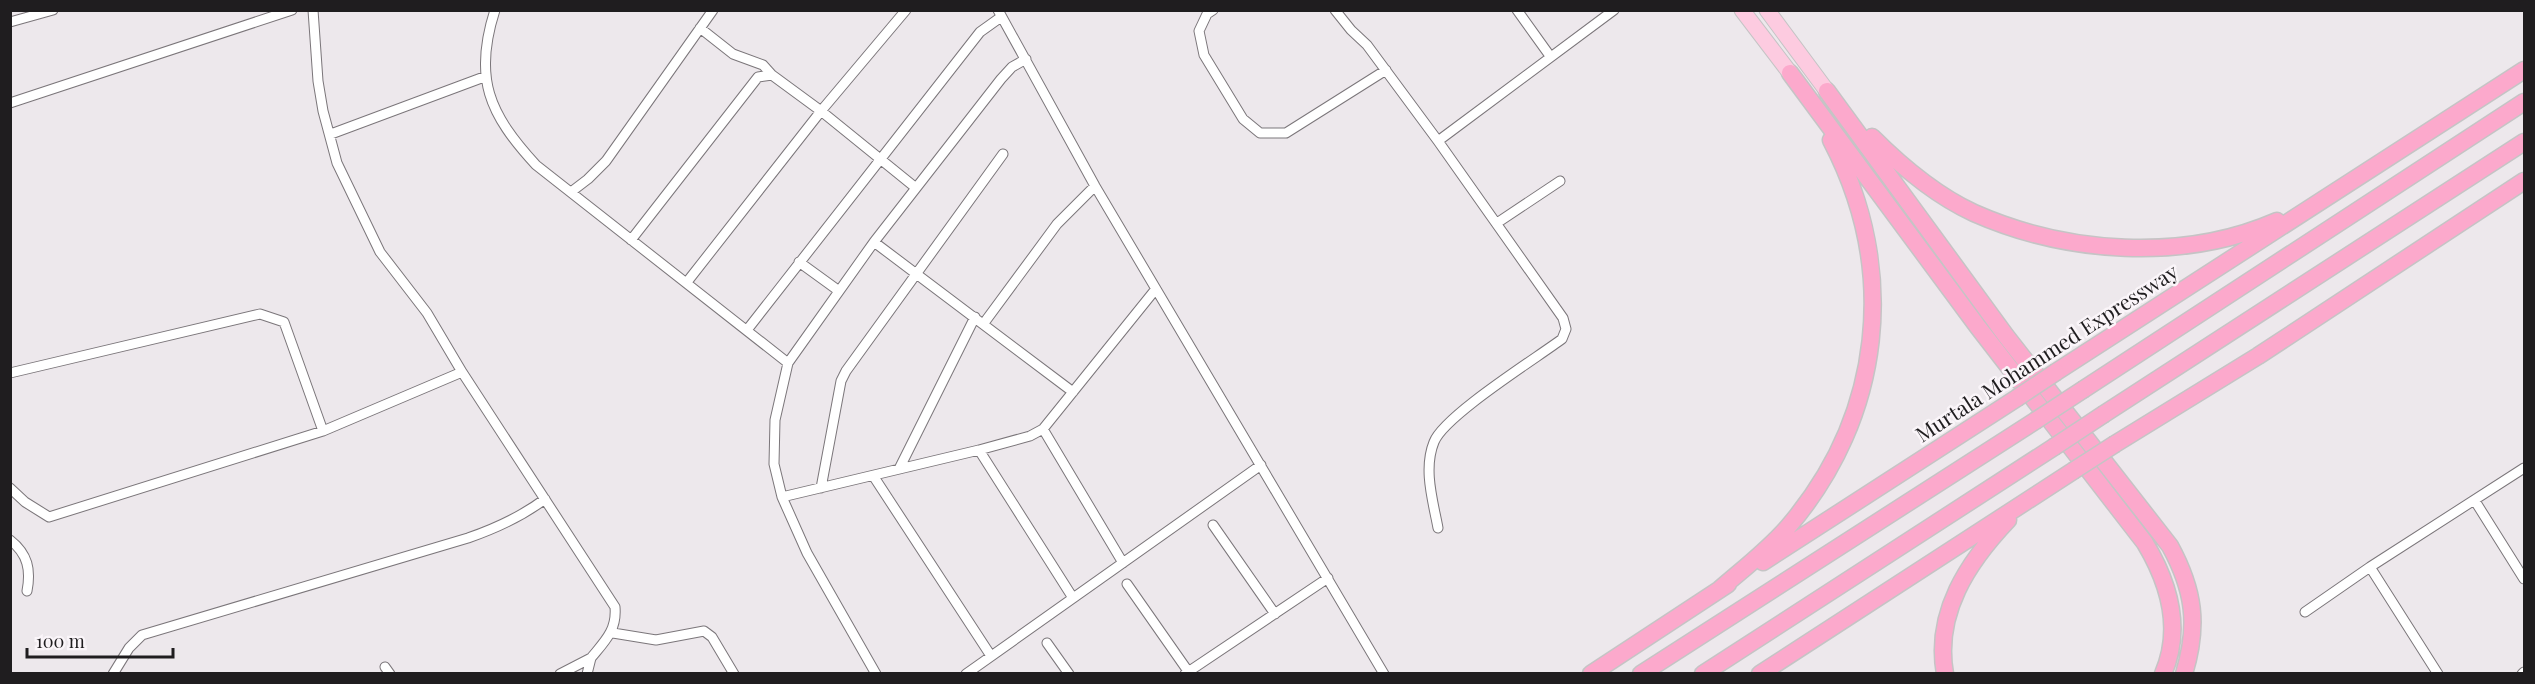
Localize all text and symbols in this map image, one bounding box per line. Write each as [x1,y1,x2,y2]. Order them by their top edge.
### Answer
street label: Murtala Mohammed Expressway [1909,256,2183,447]
scale bar [27,621,172,659]
text: 100 m [36,629,85,653]

